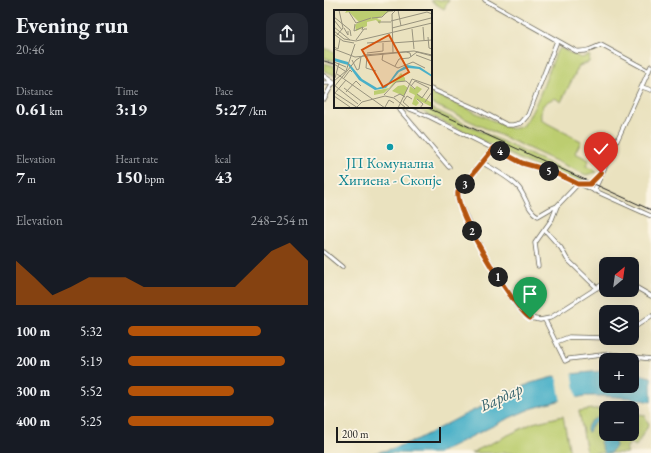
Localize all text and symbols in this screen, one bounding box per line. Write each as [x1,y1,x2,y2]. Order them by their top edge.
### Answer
inset map [334,10,432,108]
text: Evening run [16,11,129,40]
button: share [266,13,308,55]
text: 20:46 [16,41,44,58]
text: Distance [16,84,53,98]
text: Time [115,84,138,98]
text: Pace [215,84,233,98]
text: 0.61 [16,98,47,120]
text: 3:19 [115,98,147,120]
text: 5:27 [215,98,246,120]
text: km [47,104,63,118]
text: /km [246,104,267,118]
pin [584,132,618,173]
icon: check [590,138,612,160]
pin: 4 [490,141,510,161]
marker: ЈП Комунална Хигиена - Скопје [385,142,395,152]
text: 4 [497,144,503,158]
text: Elevation [16,152,56,166]
text: Heart rate [115,152,158,166]
text: kcal [215,152,231,166]
place label: ЈП Комунална Хигиена - Скопје [337,153,442,189]
pin: 5 [539,161,559,181]
text: 5 [546,164,552,178]
text: 7 [16,166,25,188]
text: 150 [115,166,142,188]
text: 43 [215,166,233,188]
text: m [25,172,36,186]
text: bpm [142,172,164,186]
pin: 3 [455,174,475,194]
text: 3 [462,177,468,191]
text: Elevation [16,212,63,229]
text: 248–254 m [251,212,308,229]
pin: 2 [462,221,482,241]
text: 2 [469,224,475,238]
north arrow [599,257,639,297]
map controls [599,257,639,441]
pin: 1 [488,267,508,287]
text: 1 [495,270,501,284]
pin [513,277,547,318]
icon: arrive [519,283,541,305]
button: layers [599,305,639,345]
text: 100 m [16,323,50,340]
text: 5:32 [80,323,102,340]
text: 200 m [16,353,50,370]
text: 5:19 [80,353,102,370]
button: + [599,353,639,393]
water label: Вардар [475,378,526,416]
text: 300 m [16,383,50,400]
text: 5:52 [80,383,102,400]
button: − [599,401,639,441]
text: 400 m [16,413,50,430]
text: 5:25 [80,413,102,430]
scale bar [336,425,441,444]
text: 200 m [342,427,369,441]

